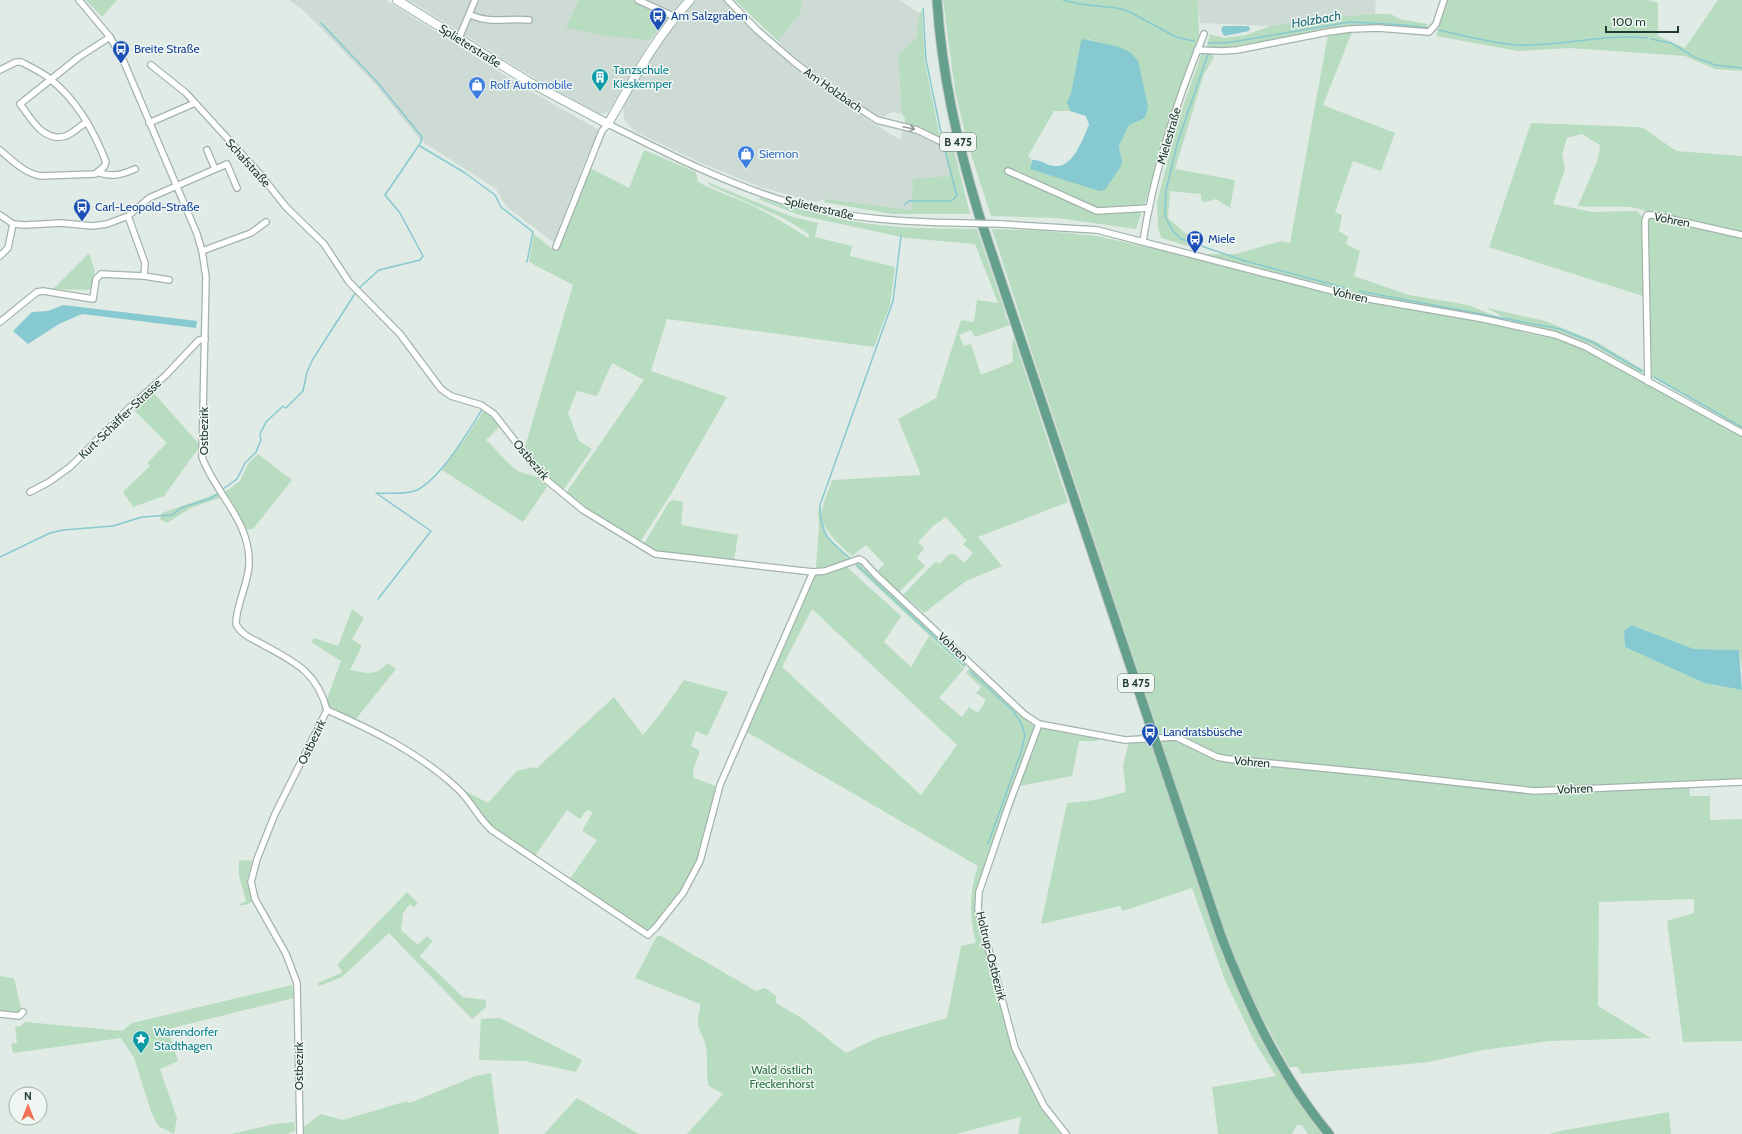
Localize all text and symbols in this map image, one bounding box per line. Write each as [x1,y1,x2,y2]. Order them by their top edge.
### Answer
bus stop icon: Am Salzgraben [648,6,668,31]
water label: Holzbach [1290,7,1342,31]
place label: Am Salzgraben [671,8,748,23]
scale bar [1606,8,1678,34]
text: 100 m [1612,14,1646,29]
street label: Splieterstraße [436,21,504,71]
bus stop icon: Breite Straße [111,39,131,64]
place label: Breite Straße [134,41,200,56]
place label: Tanzschule Kieskemper [613,62,672,91]
street label: Am Holzbach [801,64,866,115]
building icon: Tanzschule Kieskemper [590,67,610,92]
shop icon: Rolf Automobile [467,75,487,100]
place label: Rolf Automobile [490,77,573,92]
street label: Mielestraße [1153,106,1184,166]
one-way arrow [902,125,915,133]
road number: B 475 [940,133,976,151]
street label: Schafstraße [223,135,274,190]
shop icon: Siemon [736,144,756,169]
place label: Siemon [759,146,799,161]
street label: Splieterstraße [783,192,855,223]
bus stop icon: Carl-Leopold-Straße [72,197,92,222]
place label: Carl-Leopold-Straße [95,199,200,214]
street label: Vohren [1653,209,1692,230]
bus stop icon: Miele [1185,229,1205,254]
place label: Miele [1208,231,1235,246]
street label: Vohren [1331,283,1370,306]
street label: Kurt-Schäffer-Strasse [75,375,164,462]
street label: Ostbezirk [196,406,211,455]
street label: Ostbezirk [510,436,553,483]
street label: Vohren [935,629,972,665]
road number: B 475 [1118,674,1154,692]
street label: Ostbezirk [294,716,329,767]
bus stop icon: Landratsbüsche [1140,722,1160,747]
place label: Landratsbüsche [1163,724,1243,739]
street label: Vohren [1233,752,1271,771]
street label: Vohren [1557,780,1594,797]
street label: Holtrup-Ostbezirk [973,909,1010,1003]
place label: Warendorfer Stadthagen [154,1024,218,1053]
place icon: Warendorfer Stadthagen [131,1029,151,1054]
street label: Ostbezirk [291,1041,306,1090]
park label: Wald östlich Freckenhorst [750,1062,814,1091]
north arrow [8,1086,48,1126]
text: N [24,1089,32,1103]

